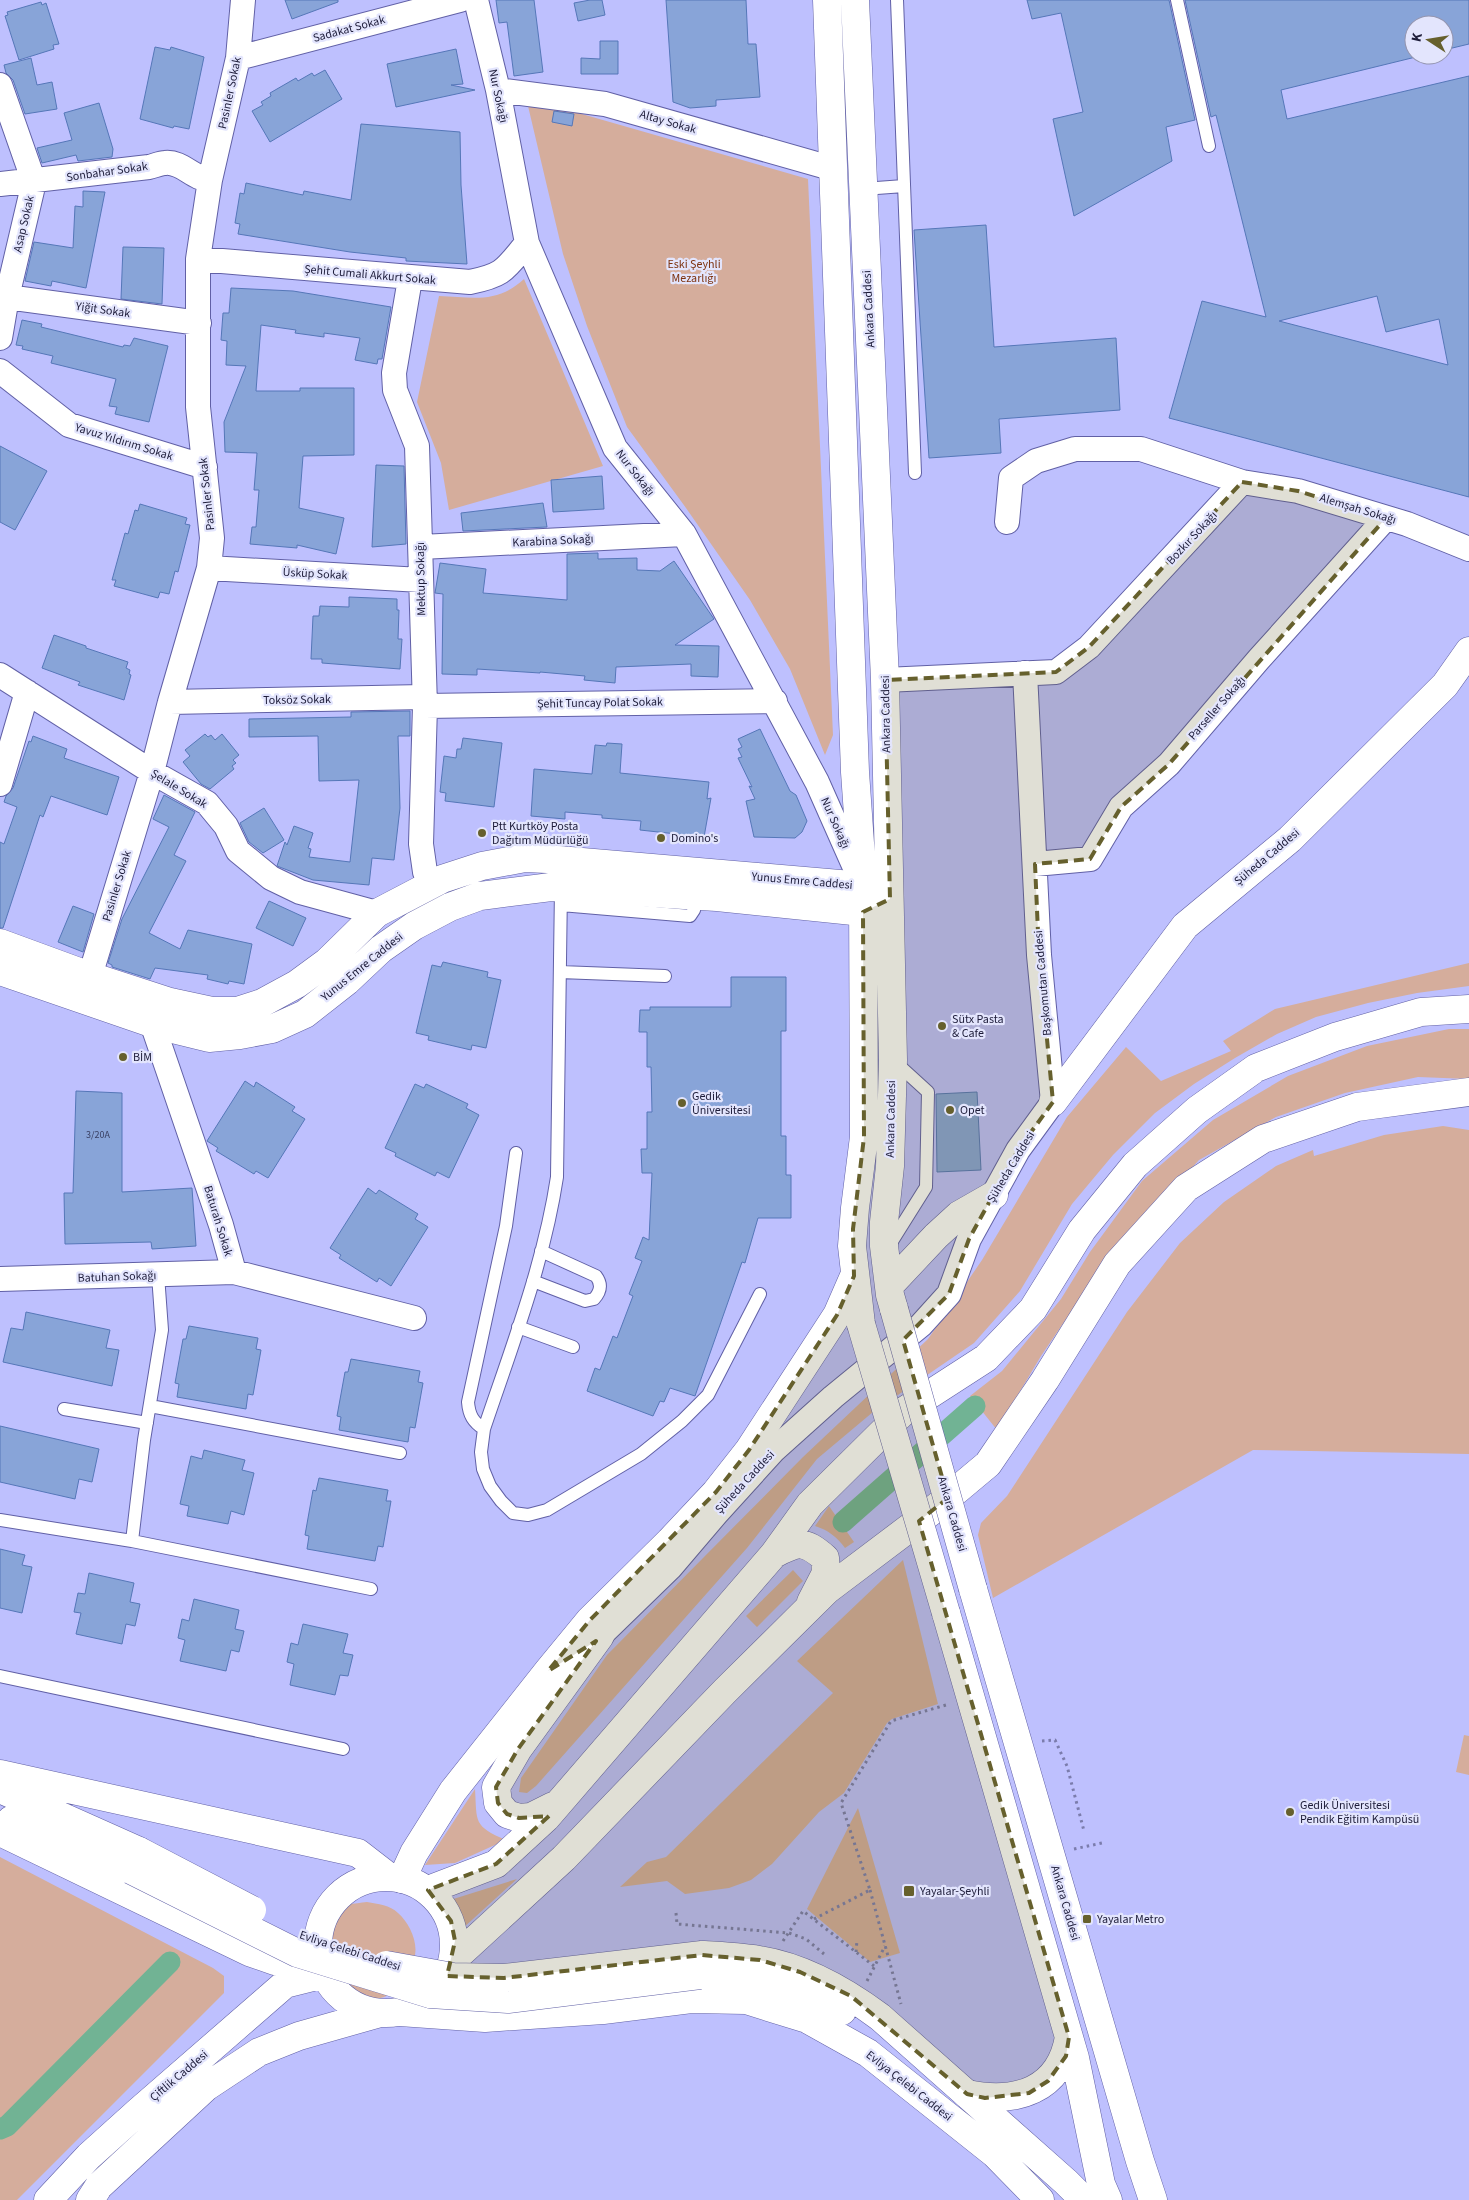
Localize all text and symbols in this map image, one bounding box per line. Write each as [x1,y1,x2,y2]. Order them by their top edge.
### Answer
street label: Sadakat Sokak [311,11,387,47]
north arrow [1404,15,1454,65]
text: K [1407,31,1428,44]
street label: Pasinler Sokak [214,55,246,131]
street label: Nur Sokağı [484,68,512,124]
street label: Altay Sokak [638,106,698,138]
street label: Sonbahar Sokak [65,158,149,186]
street label: Asap Sokak [9,194,39,254]
park label: Eski Şeyhli Mezarlığı [667,256,721,287]
street label: Şehit Cumali Akkurt Sokak [303,261,437,289]
street label: Ankara Caddesi [858,270,880,348]
street label: Yiğit Sokak [74,298,131,322]
street label: Yavuz Yıldırım Sokak [72,419,175,465]
street label: Nur Sokağı [611,446,659,500]
street label: Pasinler Sokak [195,457,219,531]
street label: Alemşah Sokağı [1318,489,1398,529]
street label: Bozkır Sokağı [1163,507,1221,569]
street label: Karabina Sokağı [512,530,594,552]
street label: Mektup Sokağı [412,542,430,616]
street label: Üsküp Sokak [282,564,348,584]
street label: Parseller Sokağı [1184,672,1250,744]
street label: Ankara Caddesi [877,675,895,753]
street label: Toksöz Sokak [263,691,331,709]
street label: Şehit Tuncay Polat Sokak [537,693,663,713]
street label: Şelale Sokak [147,765,211,813]
street label: Nur Sokağı [816,795,854,851]
place label: Ptt Kurtköy Posta Dağıtım Müdürlüğü [492,818,589,849]
street label: Şüheda Caddesi [1231,825,1303,889]
marker: Ptt Kurtköy Posta Dağıtım Müdürlüğü [476,827,488,839]
place label: Domino's [671,830,718,847]
marker: Domino's [655,832,667,844]
street label: Pasinler Sokak [98,848,136,923]
street label: Yunus Emre Caddesi [750,868,853,894]
street label: Yunus Emre Caddesi [317,929,407,1006]
street label: Başkomutan Caddesi [1030,930,1056,1036]
place label: Sütx Pasta & Cafe [952,1011,1004,1042]
marker: Sütx Pasta & Cafe [936,1020,948,1032]
place label: BİM [133,1049,152,1066]
marker: BİM [117,1051,129,1063]
street label: Ankara Caddesi [882,1080,900,1158]
place label: Gedik Üniversitesi [692,1088,751,1119]
marker: Gedik Üniversitesi [676,1097,688,1109]
place label: Opet [960,1102,985,1119]
marker: Opet [944,1104,956,1116]
house number: 3/20A [86,1128,110,1142]
street label: Şüheda Caddesi [983,1128,1039,1206]
street label: Baturah Sokak [199,1184,237,1258]
street label: Batuhan Sokağı [77,1267,157,1287]
street label: Şüheda Caddesi [711,1447,779,1517]
street label: Ankara Caddesi [933,1474,971,1554]
place label: Gedik Üniversitesi Pendik Eğitim Kampüsü [1300,1797,1419,1828]
marker: Gedik Üniversitesi Pendik Eğitim Kampüsü [1284,1806,1296,1818]
street label: Ankara Caddesi [1046,1863,1084,1943]
place label: Yayalar-Şeyhli [919,1883,989,1900]
marker: Yayalar-Şeyhli [902,1884,916,1898]
place label: Yayalar Metro [1096,1911,1164,1928]
marker: Yayalar Metro [1081,1913,1093,1925]
street label: Evliya Çelebi Caddesi [297,1927,403,1975]
street label: Çiftlik Caddesi [146,2046,212,2105]
street label: Evliya Çelebi Caddesi [862,2047,956,2125]

